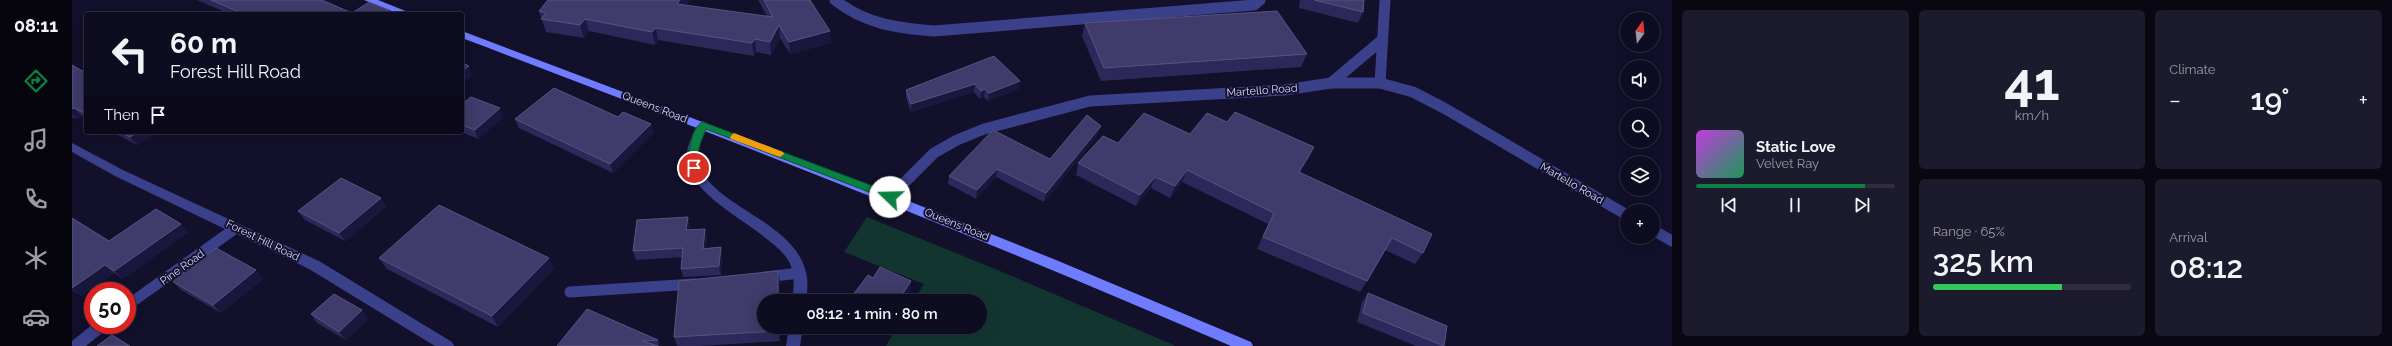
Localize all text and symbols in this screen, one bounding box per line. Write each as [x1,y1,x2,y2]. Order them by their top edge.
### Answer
north arrow [1620,12,1660,52]
map controls [1620,12,1660,244]
text: 08:11 [14,15,58,36]
text: 60 m [170,27,237,60]
icon: left [104,28,156,80]
text: 41 [2004,51,2060,112]
button: sound [1620,60,1660,100]
text: Forest Hill Road [170,61,301,82]
text: Climate [2169,62,2215,77]
icon: directions [22,67,50,95]
street label: Martello Road [1226,82,1298,99]
text: 19° [2250,82,2290,117]
text: − [2169,87,2181,113]
text: + [2359,87,2368,113]
street label: Queens Road [620,89,689,126]
icon: arrive [147,104,169,126]
text: Then [104,106,139,124]
button: search [1620,108,1660,148]
text: km/h [2015,108,2049,123]
icon: music [22,126,50,154]
text: Static Love [1756,138,1835,156]
pin [677,151,711,185]
button: layers [1620,156,1660,196]
text: Velvet Ray [1756,156,1819,171]
icon: arrive [683,157,705,179]
street label: Martello Road [1538,160,1606,207]
position arrow [869,176,911,218]
icon: phone [22,185,50,213]
icon: previous [1718,194,1740,216]
icon: pause [1784,194,1806,216]
icon: next [1851,194,1873,216]
button: + [1620,204,1660,244]
street label: Queens Road [923,206,991,243]
street label: Forest Hill Road [224,217,302,264]
text: Range · 65% [1933,224,2005,239]
text: Arrival [2169,230,2207,245]
icon: climate [22,244,50,272]
text: 325 km [1933,244,2034,279]
street label: Pine Road [158,247,207,288]
text: 08:12 [2169,250,2243,285]
speed limit sign: 50 [84,282,136,334]
icon: car [22,303,50,331]
text: 08:12 · 1 min · 80 m [806,305,938,323]

